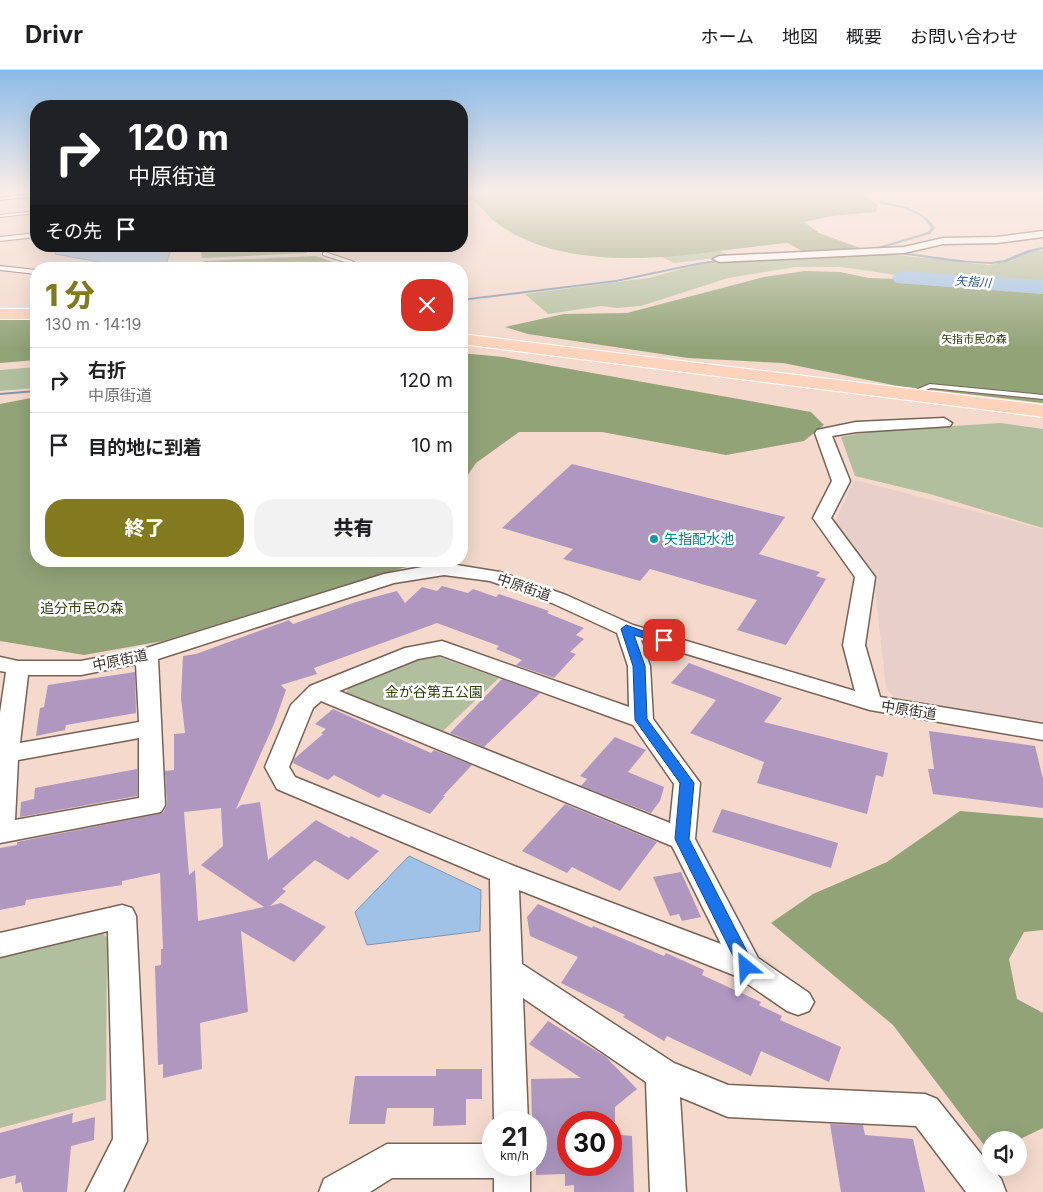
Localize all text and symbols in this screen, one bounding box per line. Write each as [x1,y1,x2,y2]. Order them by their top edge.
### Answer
text: Drivr [25,20,83,49]
text: ホーム [701,26,754,47]
text: 地図 [782,26,818,47]
text: 概要 [846,26,882,47]
text: お問い合わせ [910,26,1018,47]
text: 120 m [128,116,229,158]
icon: right [45,120,110,185]
text: 中原街道 [128,163,216,189]
icon: arrive [112,215,140,243]
text: その先 [45,220,102,243]
water label: 矢指川 [955,273,994,290]
text: 1 分 [45,277,95,313]
button: close [401,279,453,331]
text: 130 m · 14:19 [45,314,142,334]
park label: 矢指市民の森 [941,332,1007,346]
text: 右折 [88,359,126,382]
icon: right [45,366,73,394]
text: 120 m [400,369,453,392]
text: 中原街道 [88,385,152,405]
icon: arrive [45,431,73,459]
text: 10 m [411,434,453,457]
text: 目的地に到着 [88,436,202,459]
button: 終了 [45,499,244,557]
button: 共有 [254,499,453,557]
place label: 矢指配水池 [664,530,734,547]
marker: 矢指配水池 [648,533,660,545]
street label: 中原街道 [495,569,553,604]
park label: 追分市民の森 [40,599,124,616]
pin [643,619,685,661]
icon: arrive [650,626,678,654]
street label: 中原街道 [91,645,149,674]
park label: 金が谷第五公園 [385,683,483,700]
street label: 中原街道 [880,697,938,722]
position arrow [719,940,771,992]
speed limit sign: 30 [557,1111,622,1176]
text: 21 [501,1122,528,1152]
map controls [982,1131,1027,1176]
button: sound [982,1131,1027,1176]
text: km/h [500,1148,529,1163]

